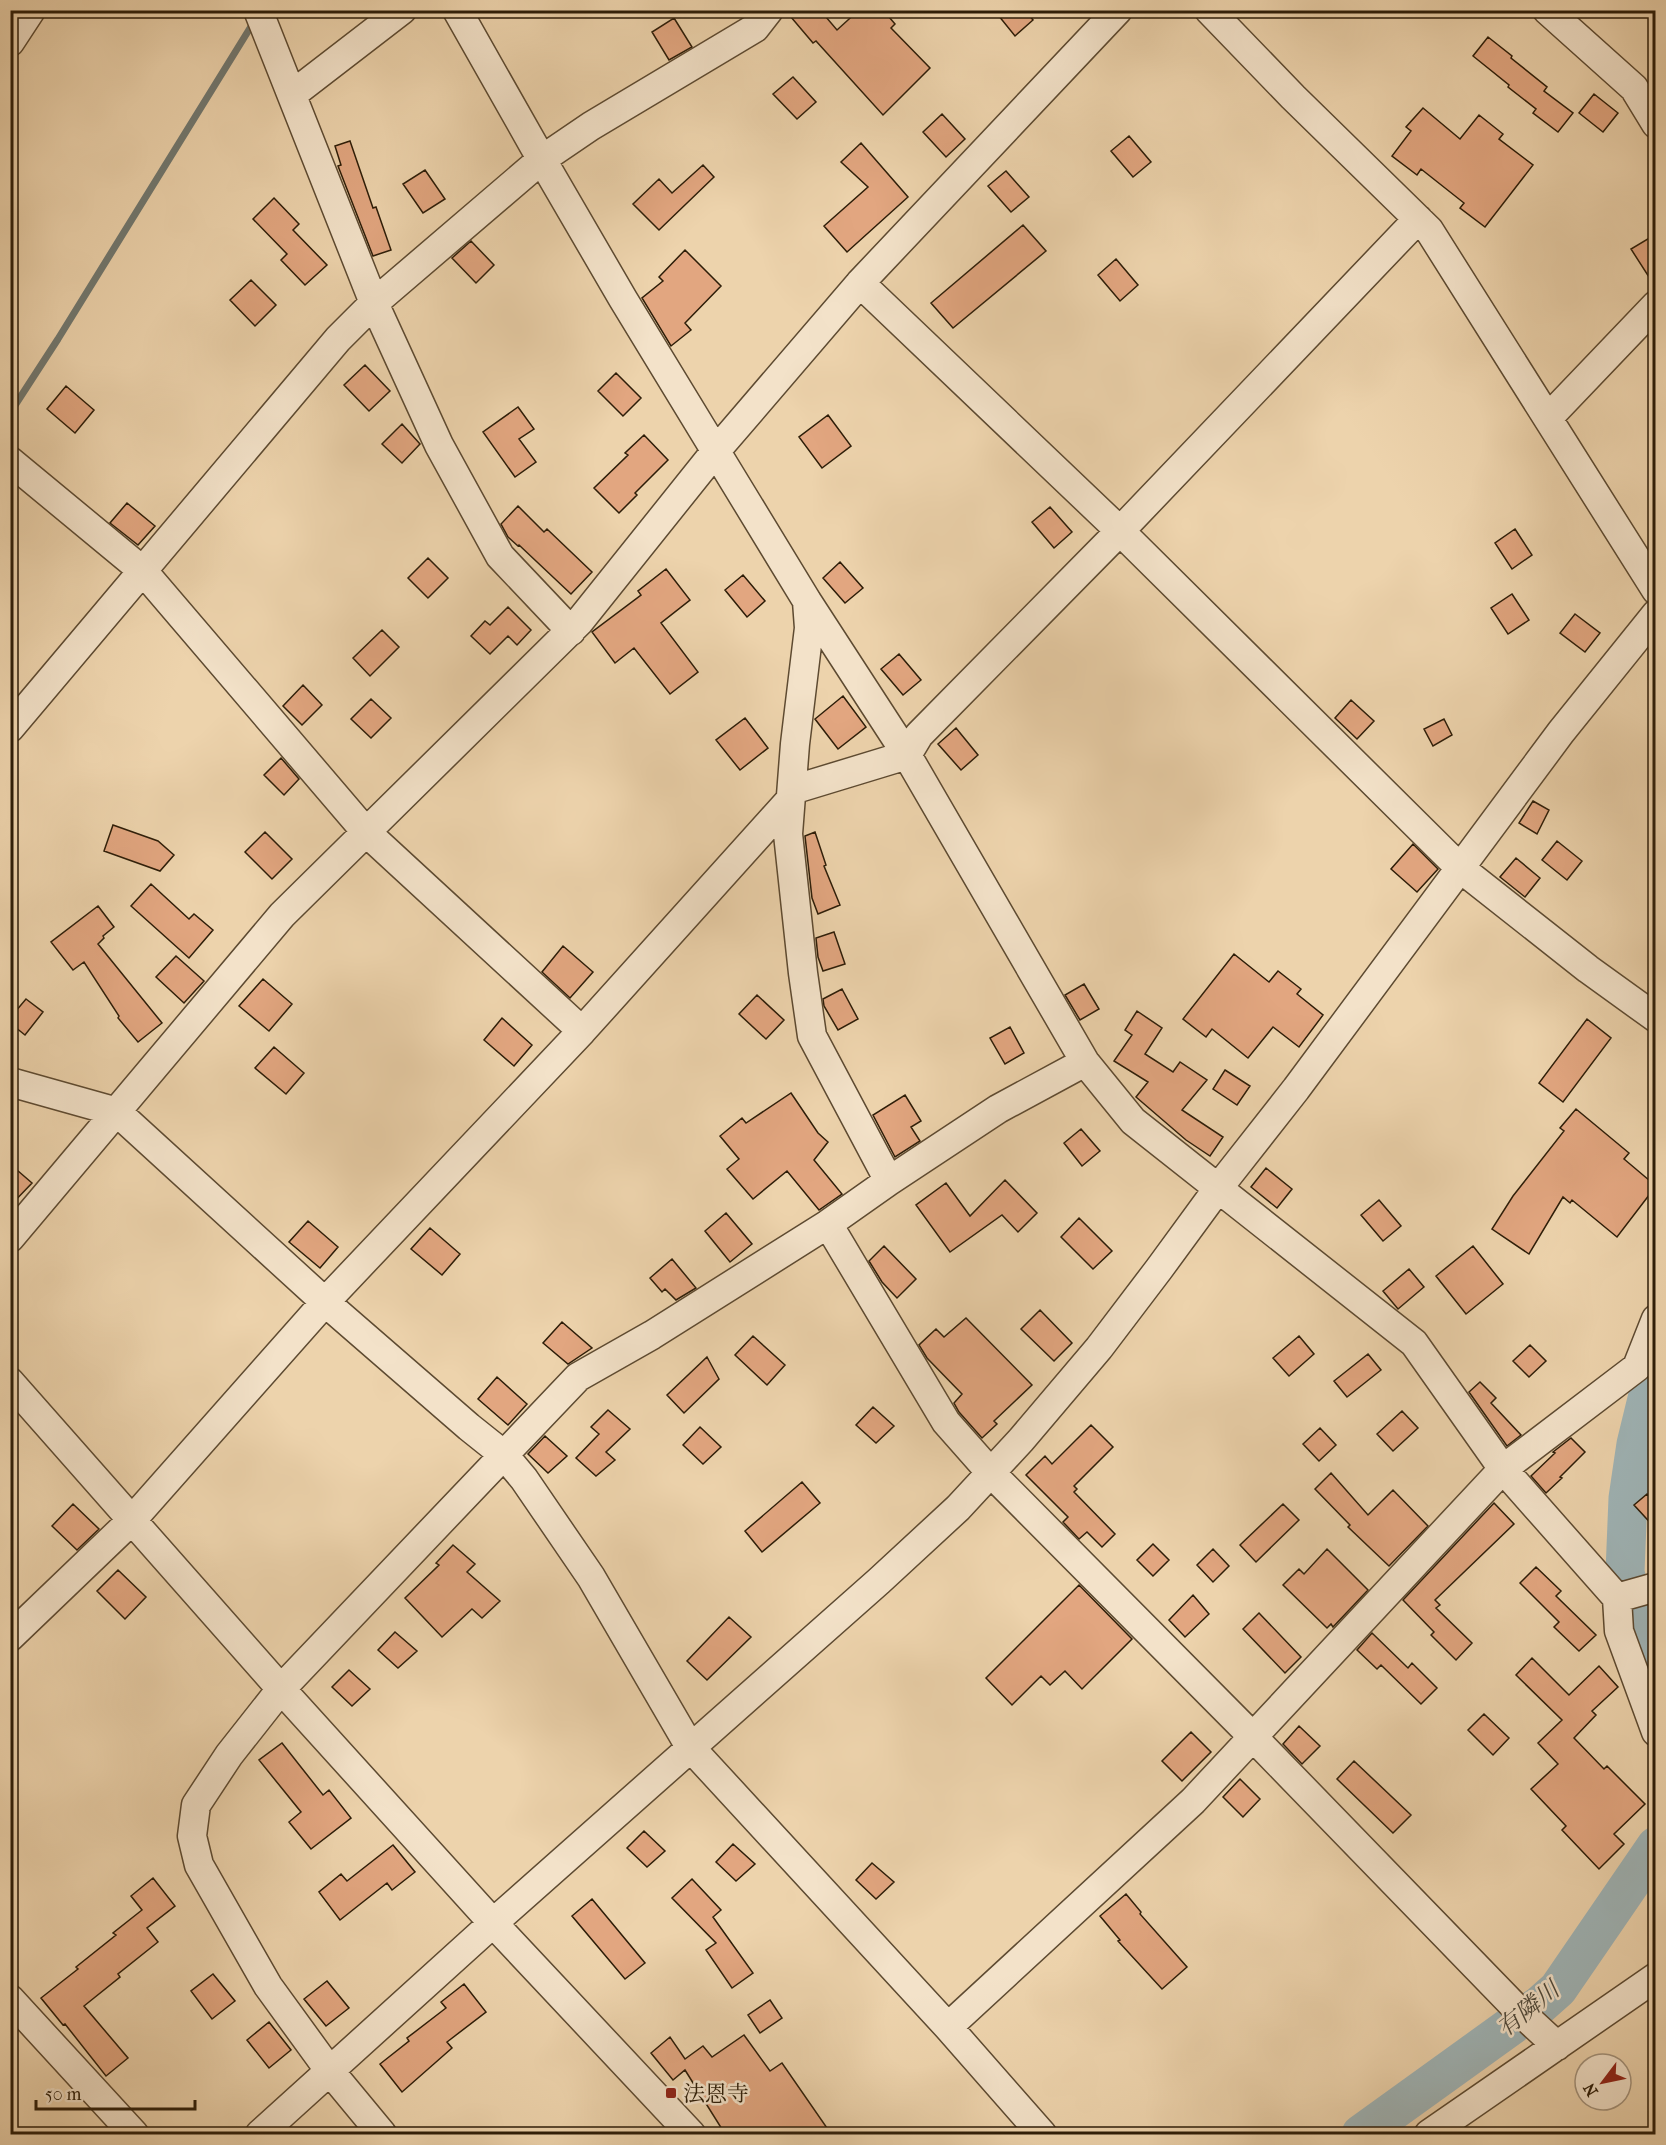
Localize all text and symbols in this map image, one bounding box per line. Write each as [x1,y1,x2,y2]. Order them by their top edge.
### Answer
water label: 有隣川 [1491,1974,1567,2043]
north arrow [1573,2052,1633,2112]
scale bar [36,2073,195,2111]
text: N [1579,2079,1602,2100]
place label: 法恩寺 [683,2081,749,2107]
text: 50 m [45,2084,82,2105]
marker: 法恩寺 [664,2086,678,2100]

